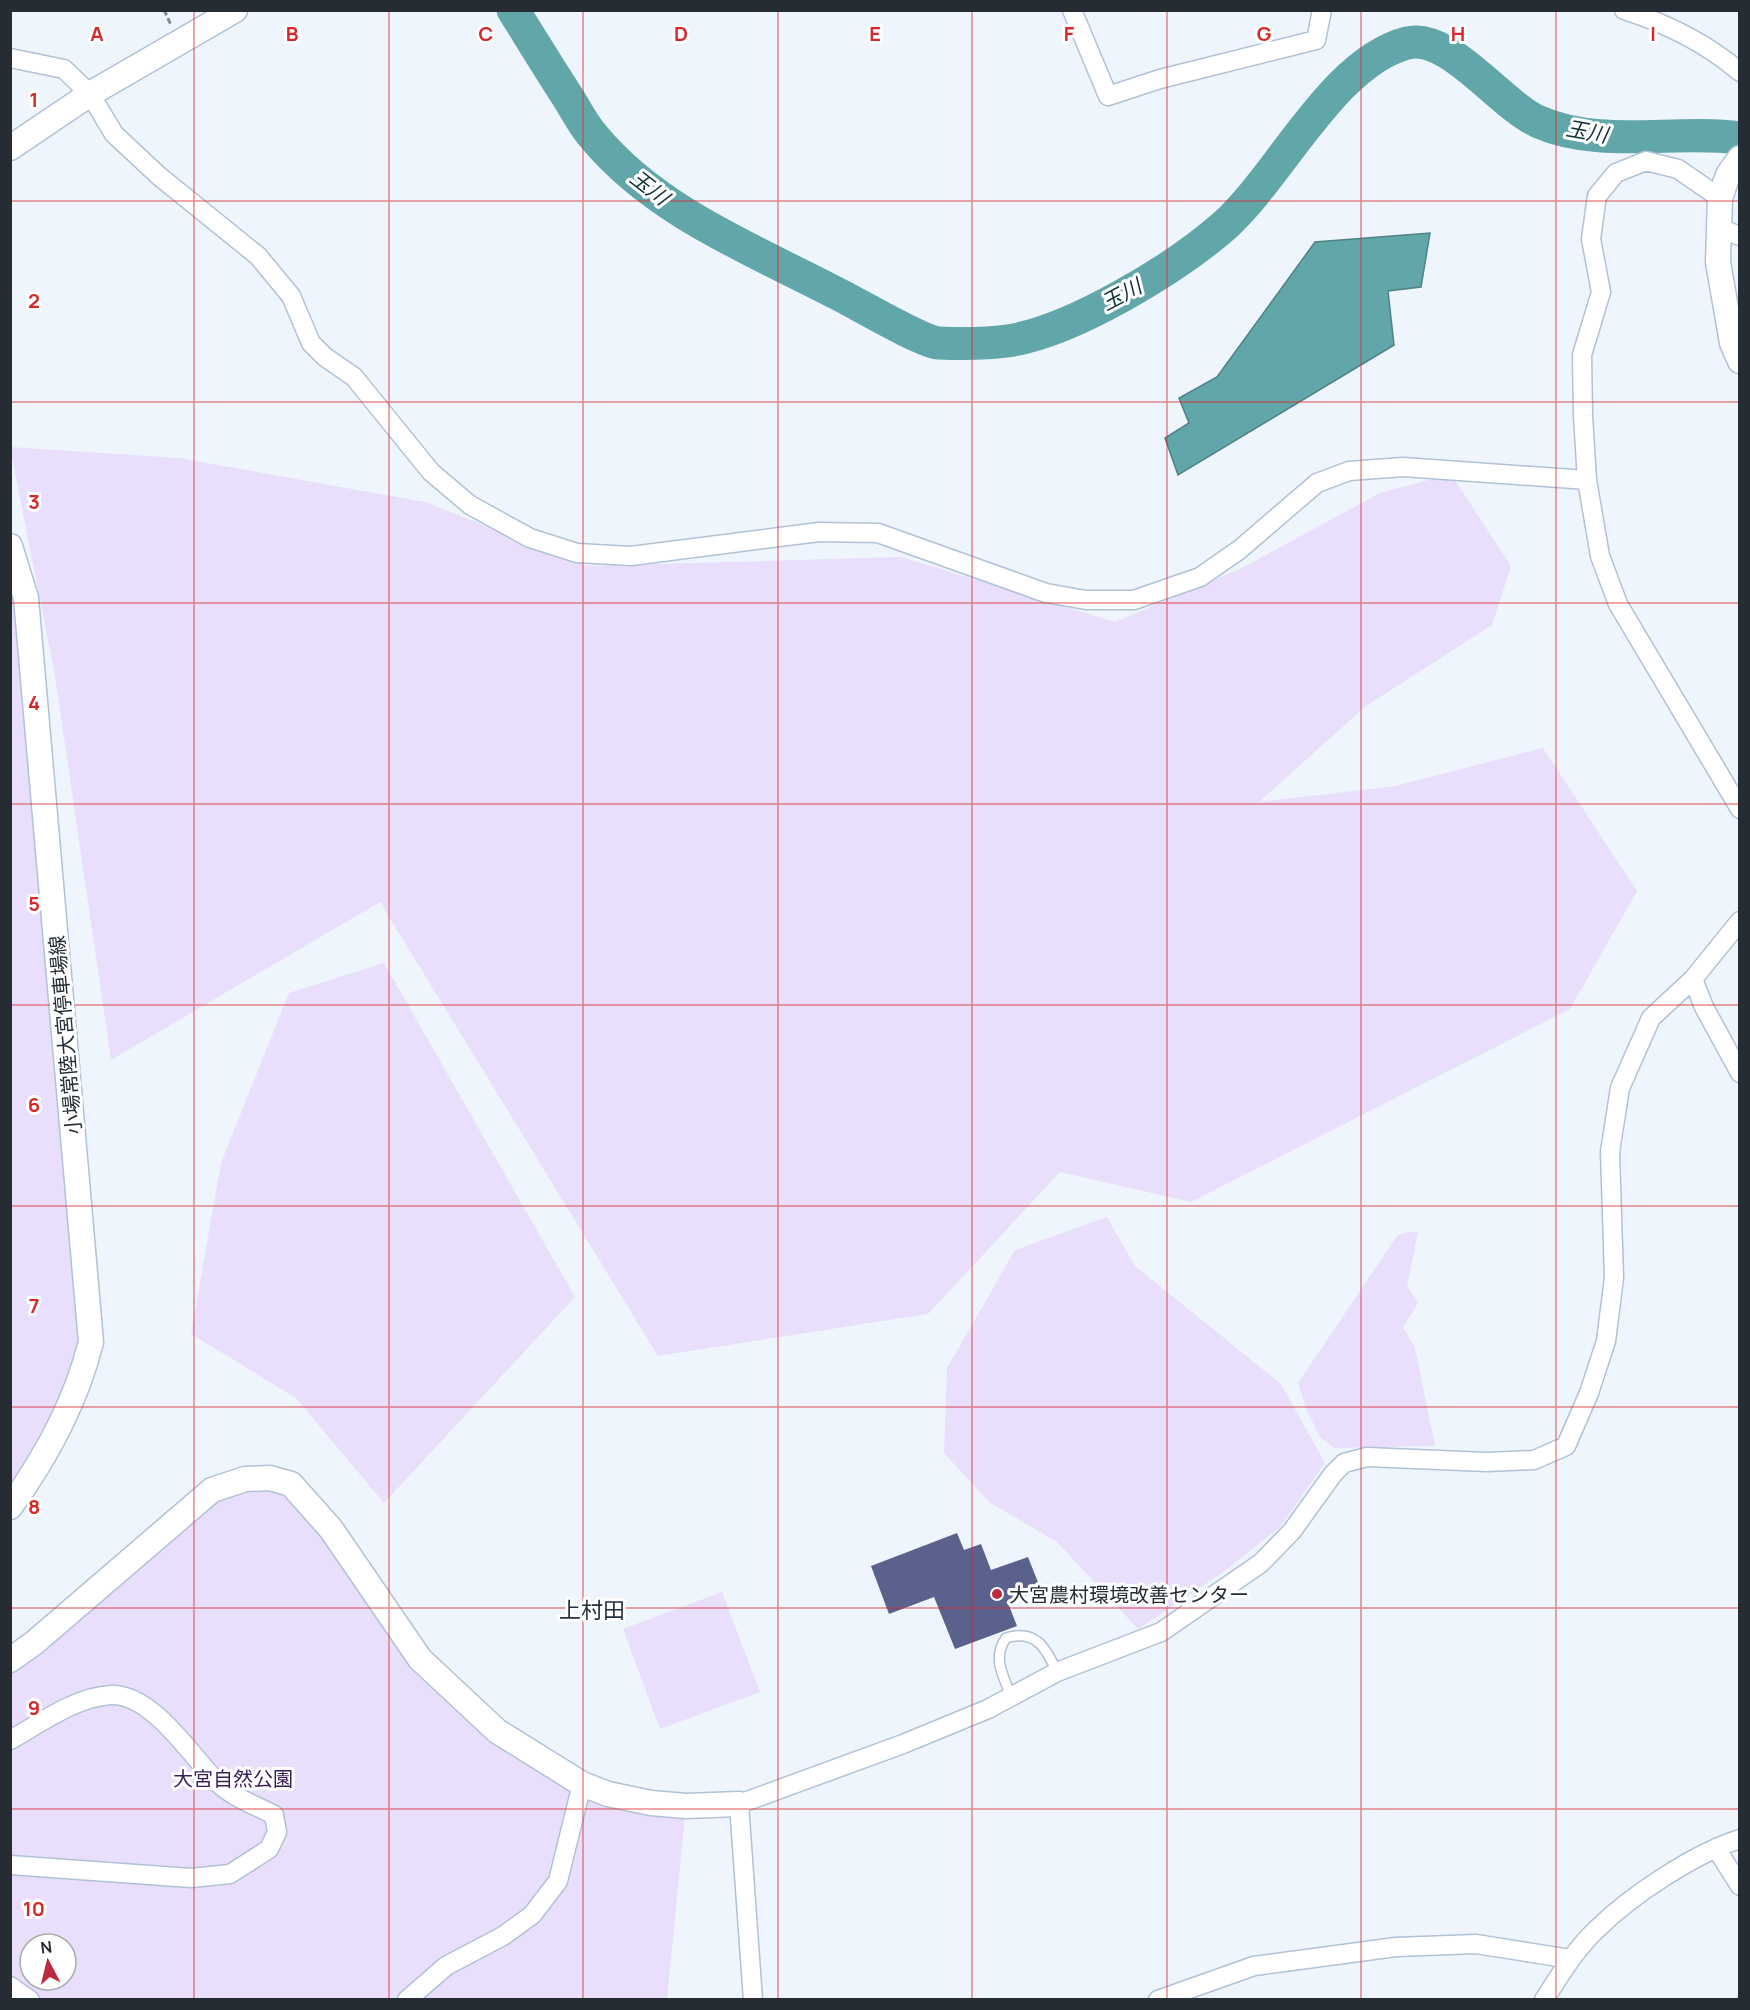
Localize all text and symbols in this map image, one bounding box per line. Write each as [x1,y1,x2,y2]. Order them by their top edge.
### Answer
text: A [90,20,104,47]
text: B [286,20,299,47]
text: C [479,20,493,47]
text: D [674,20,688,47]
text: E [869,20,881,47]
text: F [1064,20,1075,47]
text: G [1257,20,1272,47]
text: H [1451,20,1465,47]
text: I [1650,20,1656,47]
text: 1 [30,86,38,113]
water label: 玉川 [1564,114,1612,149]
water label: 玉川 [625,163,677,212]
water label: 玉川 [1096,271,1148,316]
text: 2 [28,287,40,314]
text: 3 [28,488,40,515]
text: 4 [28,689,40,716]
text: 5 [28,890,40,917]
street label: 小場常陸大宮停車場線 [43,934,87,1136]
text: 6 [28,1091,40,1118]
text: 7 [29,1292,39,1319]
text: 8 [28,1493,40,1520]
place label: 大宮農村環境改善センター [1009,1581,1249,1608]
marker: 大宮農村環境改善センター [990,1587,1004,1601]
district label: 上村田 [559,1595,625,1625]
text: 9 [28,1694,40,1721]
park label: 大宮自然公園 [173,1765,293,1792]
text: 10 [23,1895,45,1922]
north arrow [18,1932,78,1992]
text: N [39,1935,53,1959]

